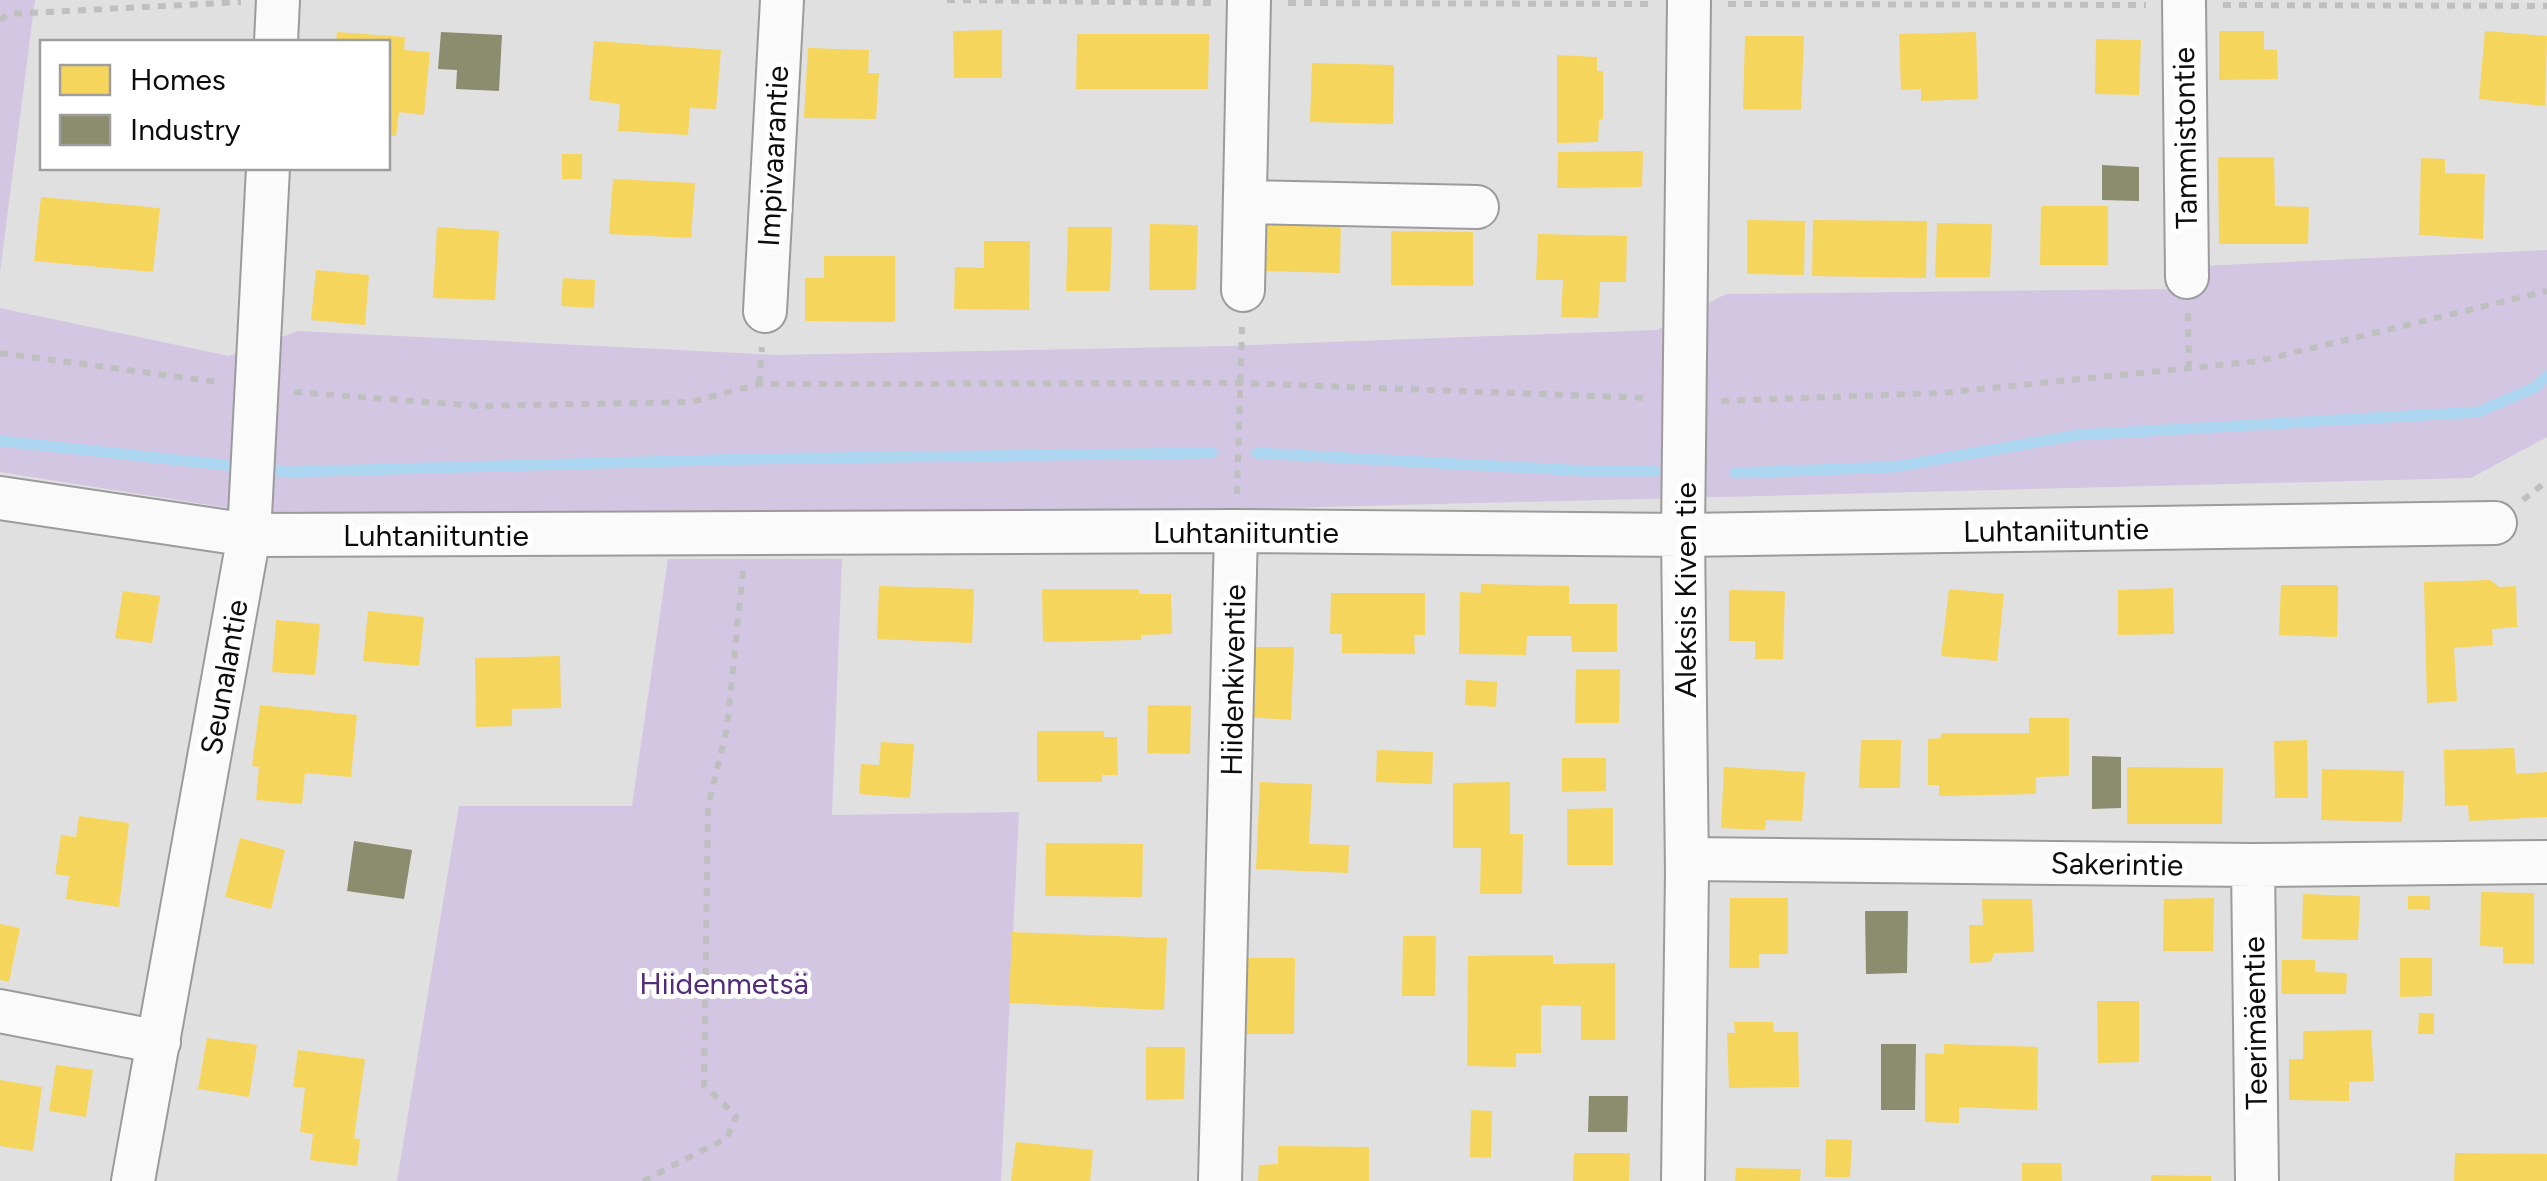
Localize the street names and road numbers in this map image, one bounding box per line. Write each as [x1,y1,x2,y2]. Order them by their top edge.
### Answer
street label: Tammistontie [2165,47,2205,229]
street label: Impivaarantie [750,65,796,247]
street label: Aleksis Kiven tie [1667,482,1704,698]
street label: Luhtaniituntie [1963,510,2149,550]
street label: Luhtaniituntie [1153,514,1339,551]
street label: Luhtaniituntie [343,517,529,554]
street label: Hiidenkiventie [1213,584,1253,776]
street label: Seunalantie [192,597,256,757]
street label: Sakerintie [2050,844,2184,884]
street label: Teerimäentie [2235,936,2275,1110]

